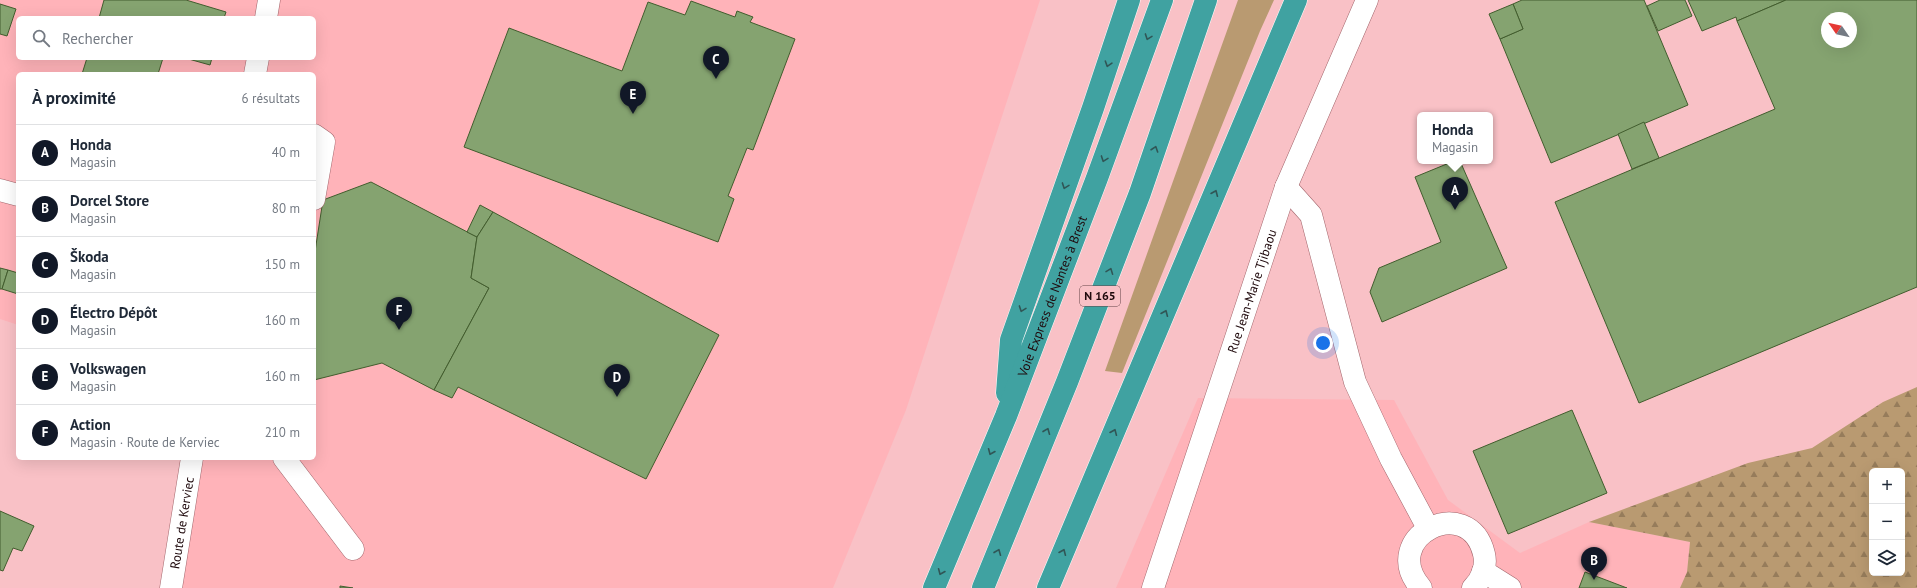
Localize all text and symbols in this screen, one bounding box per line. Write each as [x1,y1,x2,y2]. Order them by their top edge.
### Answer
north arrow [1821,12,1857,48]
search box [16,16,316,60]
icon: search [30,27,52,49]
text: Rechercher [62,29,133,48]
one-way arrow [1145,33,1153,40]
pin: C [703,46,729,79]
one-way arrow [1104,60,1113,67]
pin: E [620,81,646,114]
text: À proximité [32,87,116,109]
text: 6 résultats [241,90,300,107]
popup [1417,112,1493,164]
text: Honda [1432,120,1473,139]
text: Honda [70,135,112,154]
text: Magasin [1432,139,1478,156]
text: A [41,144,49,161]
text: 40 m [272,144,300,161]
one-way arrow [1150,146,1158,153]
text: Magasin [70,154,116,171]
one-way arrow [1100,155,1108,162]
pin: A [1442,177,1468,210]
one-way arrow [1062,183,1070,190]
one-way arrow [1211,190,1219,197]
text: Dorcel Store [70,191,149,210]
text: B [41,200,49,217]
text: 80 m [272,200,300,217]
text: Magasin [70,210,116,227]
street label: Voie Express de Nantes à Brest [1014,213,1091,380]
street label: Rue Jean-Marie Tjibaou [1224,227,1280,355]
text: Škoda [70,247,109,266]
text: C [41,256,49,273]
text: 150 m [265,256,300,273]
text: Magasin [70,266,116,283]
one-way arrow [1105,268,1113,275]
road number: N 165 [1080,286,1120,306]
pin: F [386,297,412,330]
text: Électro Dépôt [70,303,157,322]
one-way arrow [1018,305,1027,312]
one-way arrow [1160,309,1168,317]
text: D [41,312,49,329]
text: 160 m [265,312,300,329]
text: Magasin [70,322,116,339]
your location [1313,333,1333,353]
text: Volkswagen [70,359,146,378]
pin: D [604,364,630,397]
text: E [42,368,48,385]
text: 160 m [265,368,300,385]
text: Magasin [70,378,116,395]
text: Action [70,415,111,434]
text: F [42,424,48,441]
text: 210 m [265,424,300,441]
one-way arrow [1042,428,1050,435]
one-way arrow [1109,429,1117,437]
text: Magasin · Route de Kerviec [70,434,220,451]
one-way arrow [988,448,996,455]
map controls [1869,468,1905,576]
button: + [1869,468,1905,504]
street label: Route de Kerviec [166,476,198,570]
button: − [1869,504,1905,540]
button: layers [1869,540,1905,576]
pin: B [1581,547,1607,580]
one-way arrow [993,548,1001,556]
one-way arrow [1059,549,1067,556]
one-way arrow [937,568,945,575]

